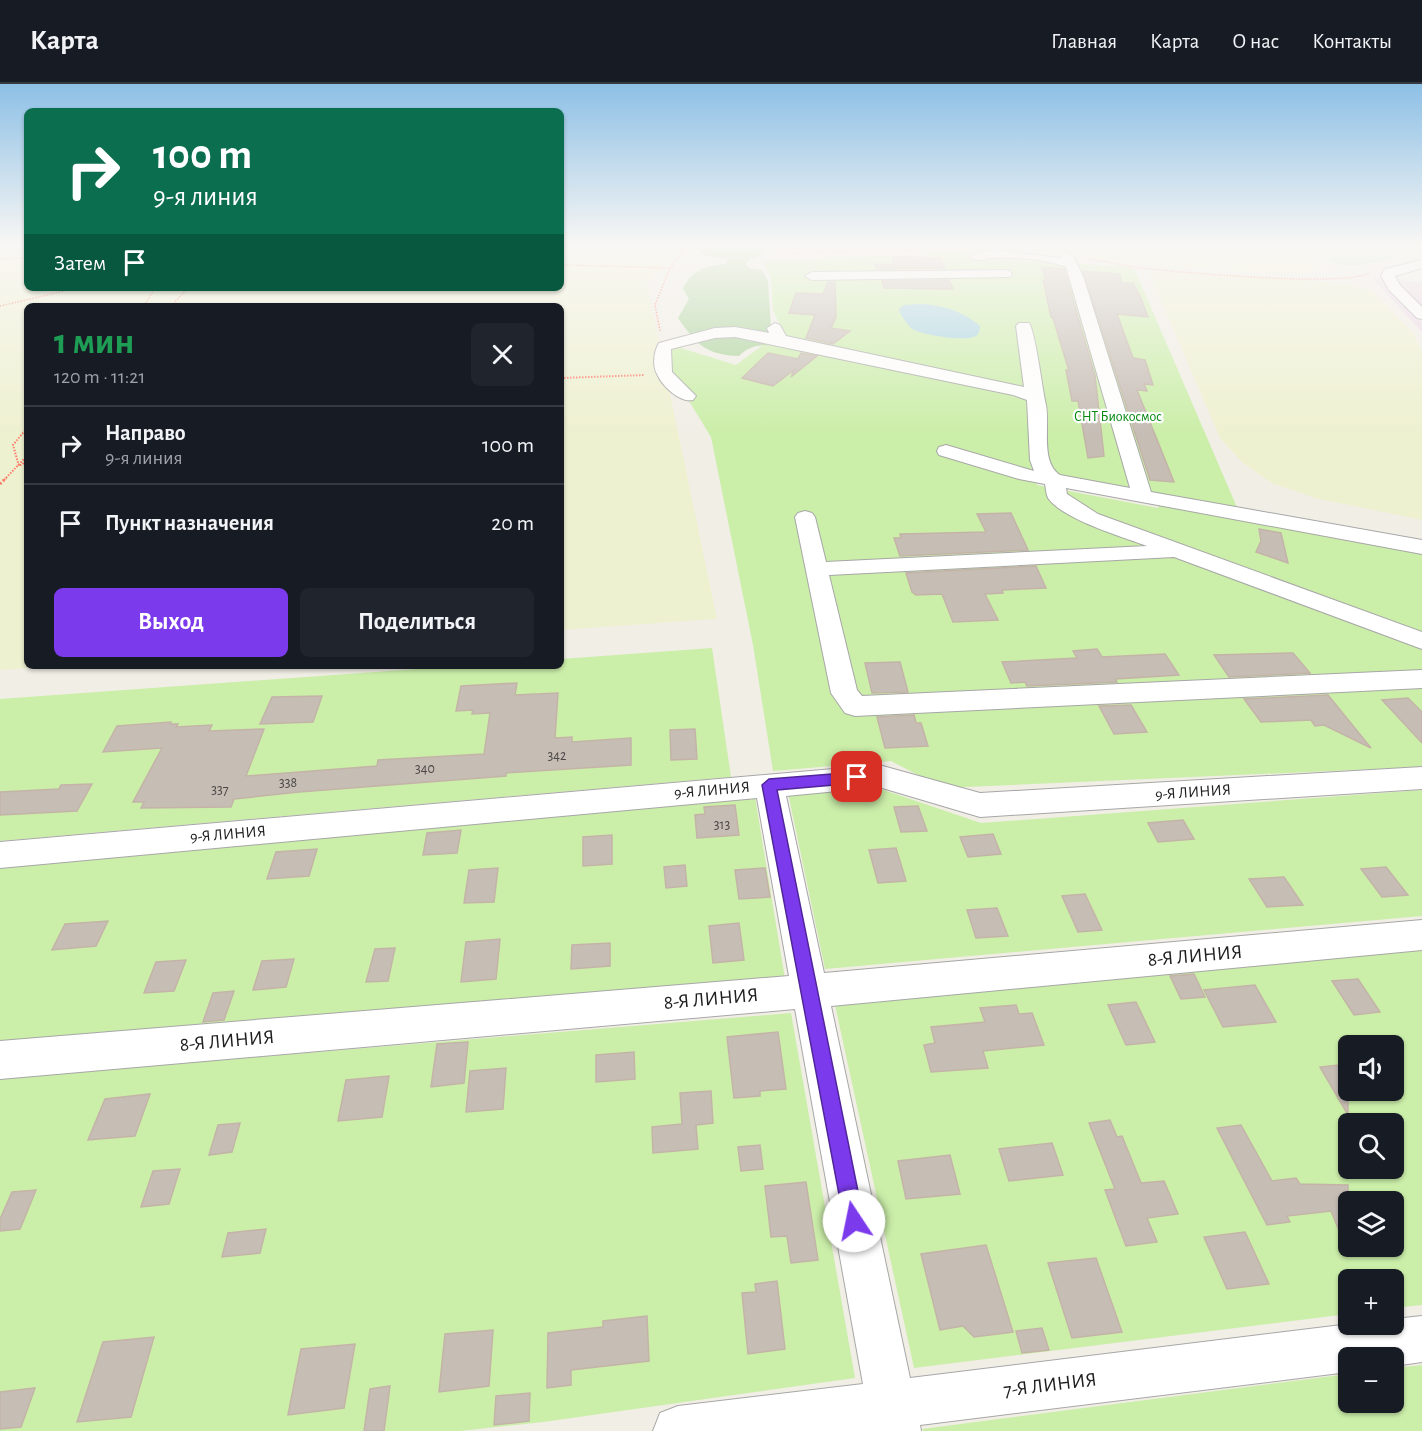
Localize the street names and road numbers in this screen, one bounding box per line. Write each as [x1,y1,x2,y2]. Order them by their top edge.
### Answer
street label: 9-Я ЛИНИЯ [673,779,751,801]
street label: 9-Я ЛИНИЯ [1155,781,1231,803]
street label: 9-Я ЛИНИЯ [189,823,267,845]
street label: 8-Я ЛИНИЯ [1147,942,1243,970]
street label: 8-Я ЛИНИЯ [663,985,759,1013]
street label: 8-Я ЛИНИЯ [179,1027,275,1055]
street label: 7-Я ЛИНИЯ [1002,1369,1098,1401]

